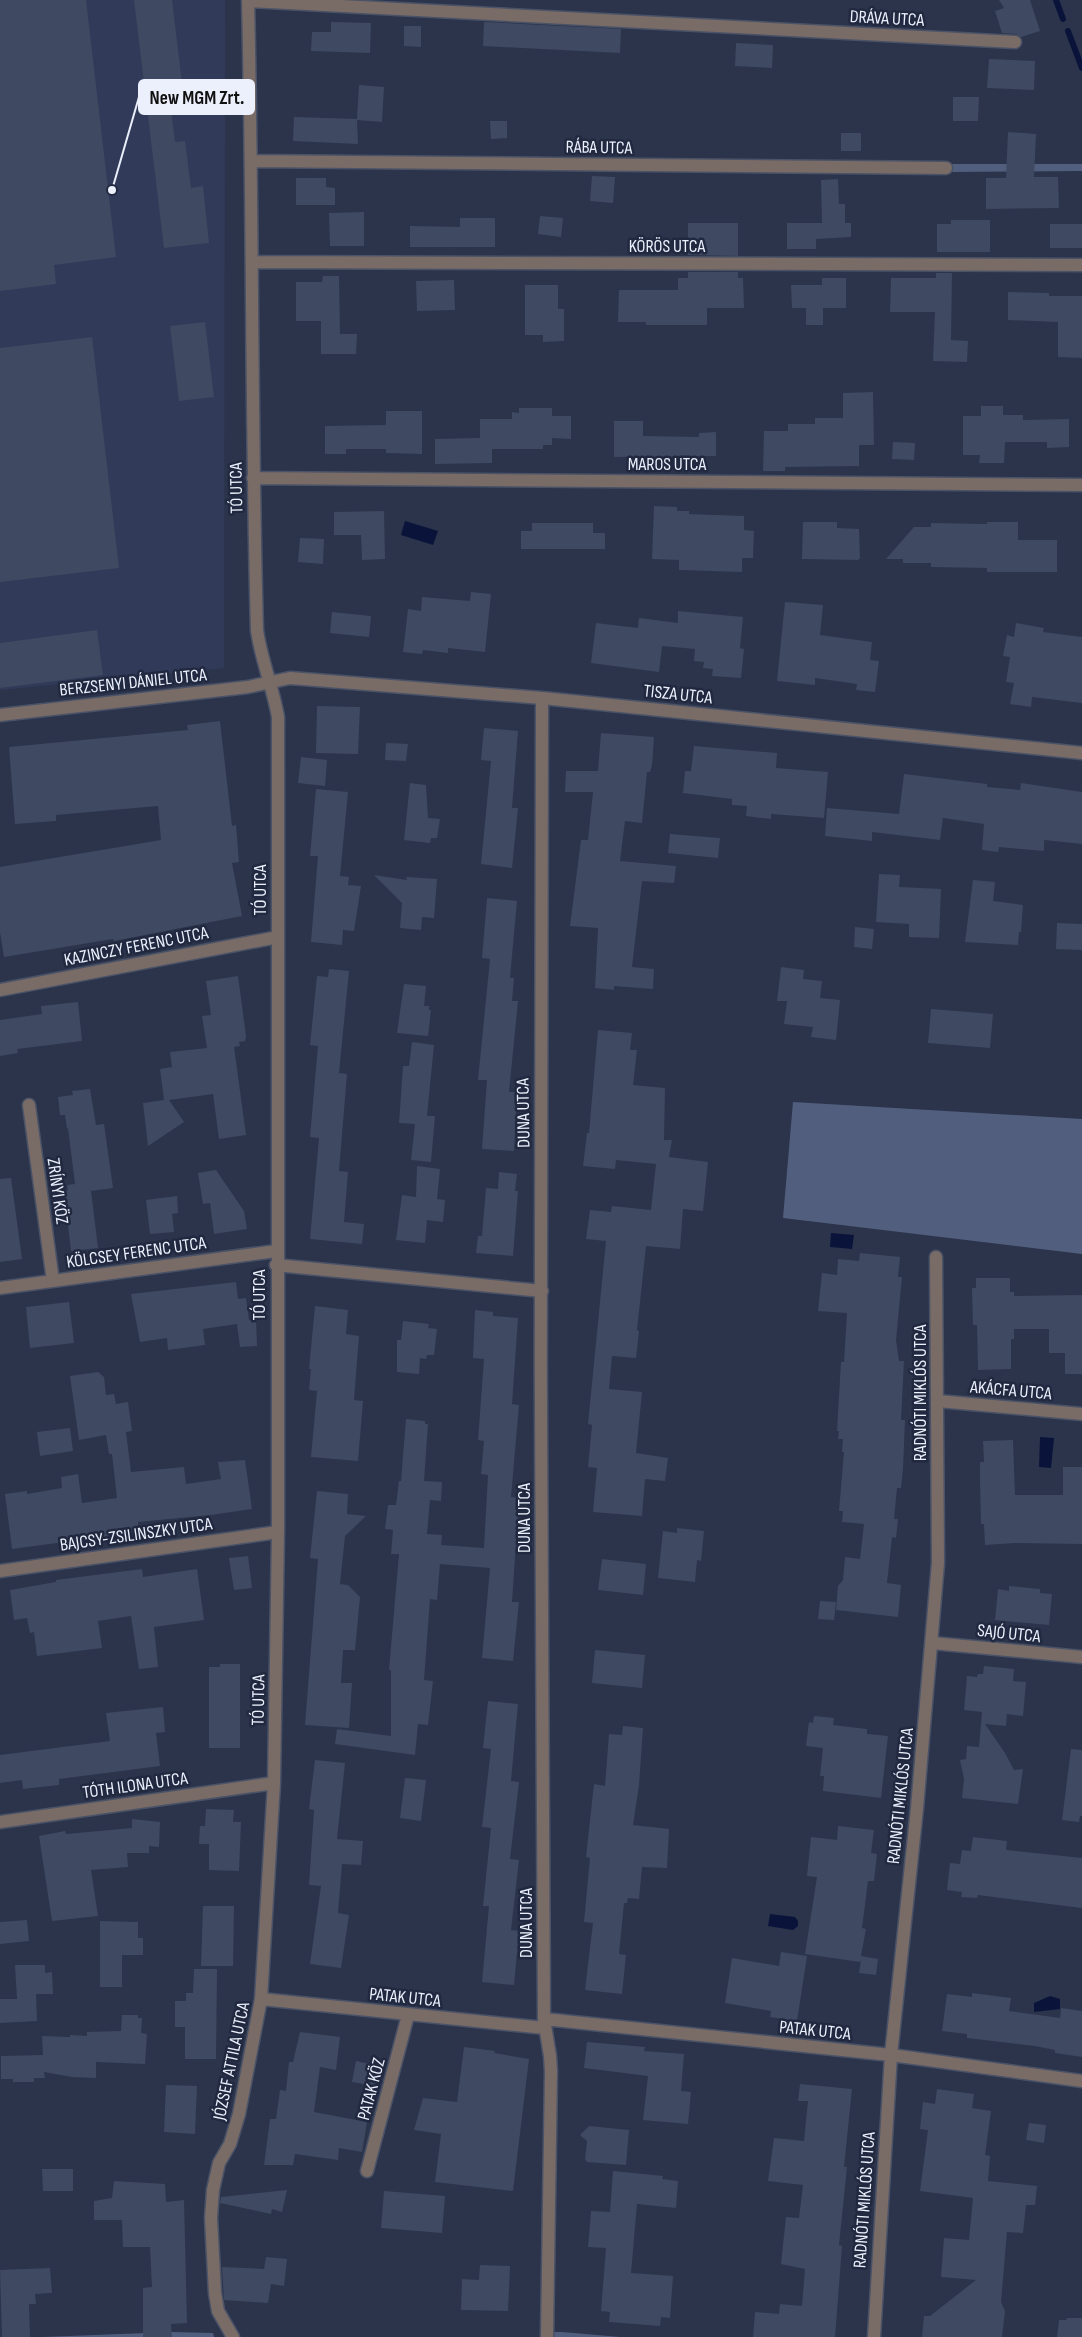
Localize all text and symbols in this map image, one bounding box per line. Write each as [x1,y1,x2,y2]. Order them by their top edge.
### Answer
street label: DRÁVA UTCA [849,6,925,31]
callout: New MGM Zrt. [139,80,254,114]
text: New MGM Zrt. [150,87,244,110]
street label: RÁBA UTCA [565,136,633,159]
street label: KÖRÖS UTCA [629,236,706,257]
street label: MAROS UTCA [628,454,706,475]
street label: TÓ UTCA [226,462,247,514]
street label: BERZSENYI DÁNIEL UTCA [58,664,208,701]
street label: TISZA UTCA [643,680,714,709]
street label: TÓ UTCA [250,864,271,916]
street label: KAZINCZY FERENC UTCA [62,922,210,971]
street label: DUNA UTCA [512,1078,535,1148]
street label: ZRÍNYI KÖZ [42,1157,73,1226]
street label: KÖLCSEY FERENC UTCA [65,1232,207,1273]
street label: TÓ UTCA [249,1269,270,1321]
street label: RADNÓTI MIKLÓS UTCA [910,1324,931,1461]
street label: AKÁCFA UTCA [968,1376,1053,1405]
street label: DUNA UTCA [514,1483,535,1553]
street label: BAJCSY-ZSILINSZKY UTCA [59,1513,214,1556]
street label: SAJÓ UTCA [976,1620,1042,1647]
street label: TÓ UTCA [248,1674,269,1726]
street label: RADNÓTI MIKLÓS UTCA [883,1727,918,1865]
street label: TÓTH ILONA UTCA [81,1768,189,1803]
street label: DUNA UTCA [516,1888,537,1958]
street label: PATAK UTCA [368,1983,442,2012]
street label: JÓZSEF ATTILA UTCA [209,2000,254,2123]
street label: PATAK UTCA [778,2016,852,2045]
street label: PATAK KÖZ [353,2055,390,2123]
street label: RADNÓTI MIKLÓS UTCA [849,2131,880,2269]

